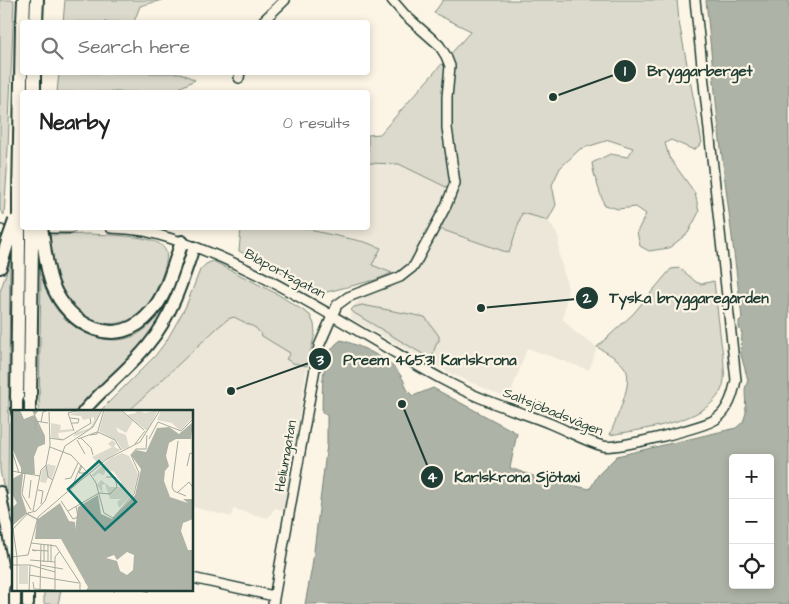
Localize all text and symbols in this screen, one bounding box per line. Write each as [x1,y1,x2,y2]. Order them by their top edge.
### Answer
search box [20,20,370,75]
icon: search [38,34,66,62]
text: Search here [78,34,190,61]
callout: Bryggarberget [612,56,762,86]
text: 1 [624,61,626,82]
text: Bryggarberget [647,61,754,84]
text: Nearby [40,108,110,137]
text: 0 results [283,112,350,134]
street label: Blåportsgatan [241,244,329,304]
callout: Tyska bryggaregården [574,283,778,313]
text: 2 [582,288,592,309]
text: Tyska bryggaregården [608,288,769,311]
callout: Preem 46531 Karlskrona [308,344,526,374]
text: 3 [315,350,324,371]
text: Preem 46531 Karlskrona [343,350,517,371]
street label: Saltsjöbadsvägen [500,383,606,441]
inset map [12,410,194,592]
street label: Heliumgatan [270,419,302,493]
map controls [729,454,774,589]
button: + [729,454,774,499]
callout: Karlskrona Sjötaxi [419,462,590,492]
text: 4 [427,467,438,488]
text: Karlskrona Sjötaxi [454,467,581,488]
button: − [729,499,774,544]
button: locate [729,544,774,589]

